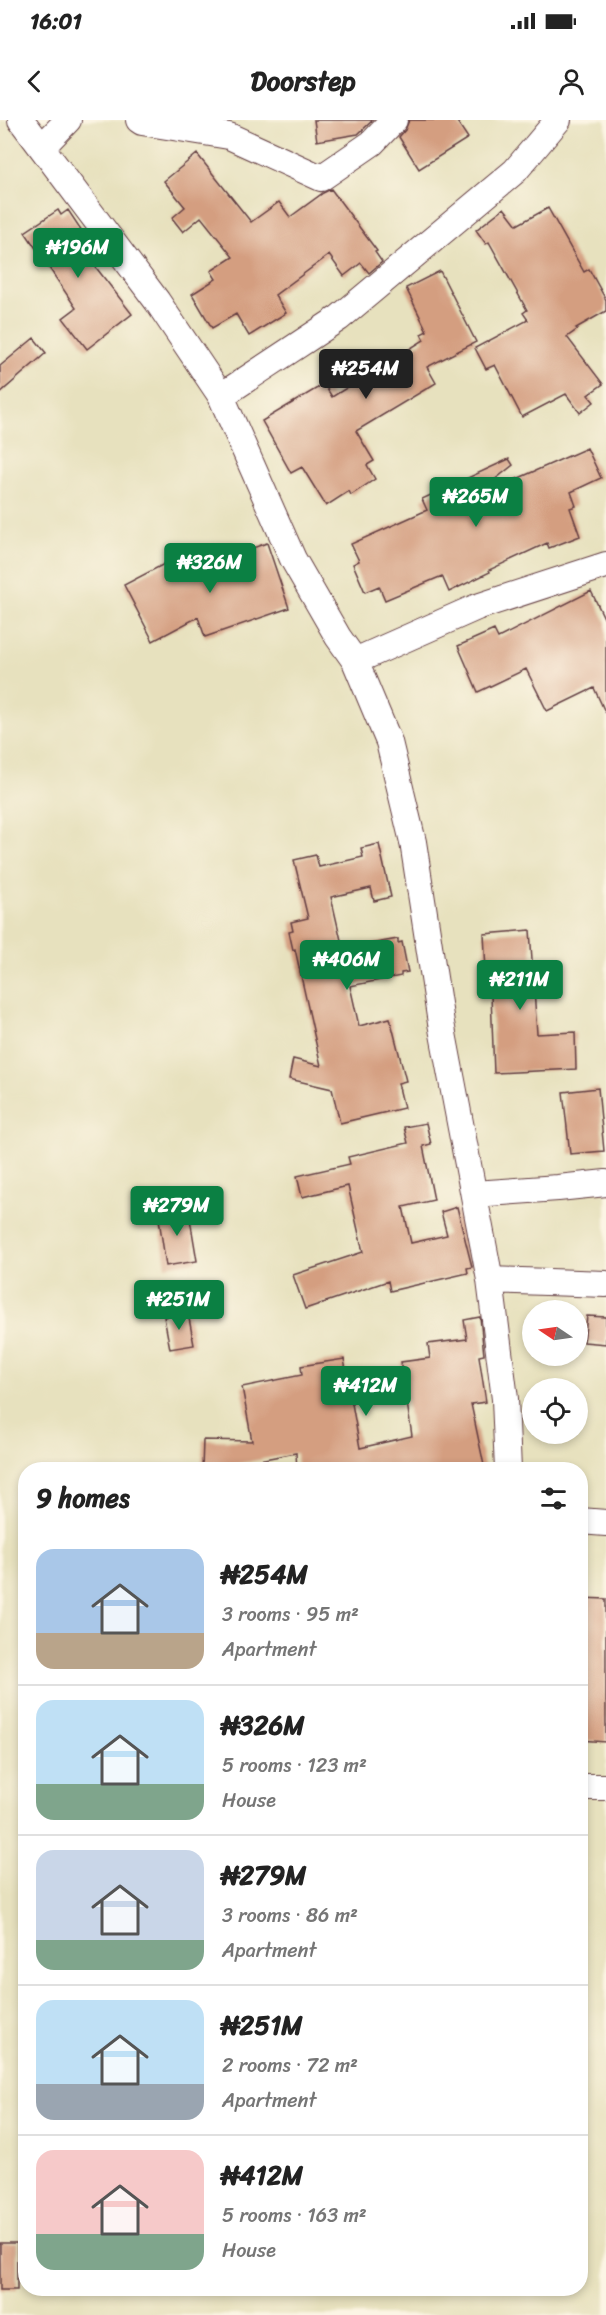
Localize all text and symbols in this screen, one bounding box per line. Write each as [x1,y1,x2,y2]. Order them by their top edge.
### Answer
text: 16:01 [30,2,82,41]
text: Doorstep [250,57,356,105]
icon: back [18,65,51,98]
icon: person [555,65,588,98]
pin: ₦196M [36,228,120,279]
text: ₦196M [47,230,109,265]
pin: ₦254M [324,349,408,400]
text: ₦254M [333,351,399,386]
pin: ₦265M [434,477,518,528]
text: ₦265M [444,479,508,514]
pin: ₦326M [168,543,252,594]
text: ₦326M [178,545,242,580]
pin: ₦406M [305,940,389,991]
text: ₦406M [314,942,380,977]
pin: ₦211M [478,960,562,1011]
text: ₦211M [491,962,549,997]
pin: ₦279M [135,1186,219,1237]
text: ₦279M [145,1188,209,1223]
pin: ₦251M [137,1280,221,1331]
text: ₦251M [148,1282,210,1317]
north arrow [522,1300,588,1366]
map controls [522,1300,588,1444]
pin: ₦412M [324,1366,408,1417]
text: ₦412M [335,1368,397,1403]
button: locate [522,1378,588,1444]
text: 9 homes [36,1475,130,1521]
icon: filters [537,1482,570,1515]
text: ₦254M [222,1551,308,1597]
icon: home [84,1573,156,1645]
text: 3 rooms · 95 m² [222,1597,359,1632]
text: Apartment [222,1632,316,1667]
text: ₦326M [222,1702,305,1748]
icon: home [84,1724,156,1796]
text: 5 rooms · 123 m² [222,1748,367,1783]
text: House [222,1783,276,1818]
text: ₦279M [222,1852,306,1898]
icon: home [84,1874,156,1946]
text: 3 rooms · 86 m² [222,1898,358,1933]
text: Apartment [222,1933,316,1968]
text: ₦251M [222,2002,303,2048]
icon: home [84,2024,156,2096]
text: 2 rooms · 72 m² [222,2048,358,2083]
text: Apartment [222,2083,316,2118]
text: ₦412M [222,2152,303,2198]
icon: home [84,2174,156,2246]
text: 5 rooms · 163 m² [222,2198,367,2233]
text: House [222,2233,276,2268]

